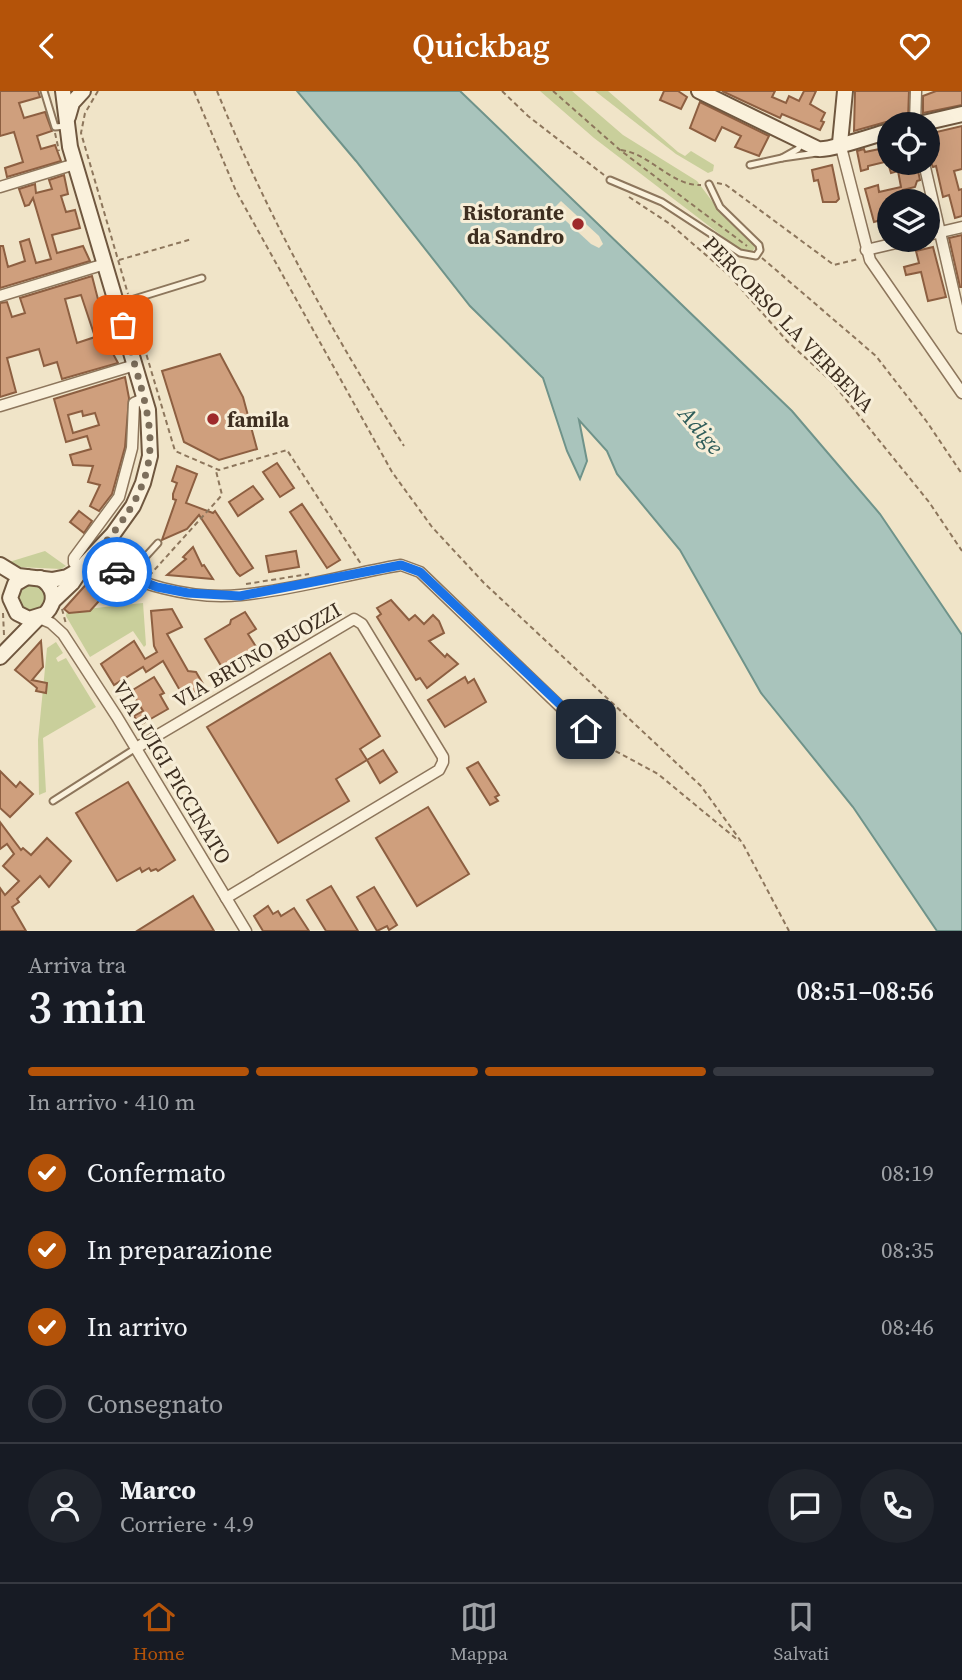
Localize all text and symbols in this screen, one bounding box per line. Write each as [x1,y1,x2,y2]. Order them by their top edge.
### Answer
text: Quickbag [412,24,550,68]
icon: back [28,27,66,65]
icon: heart [896,27,934,65]
map controls [877,112,940,252]
button: locate [877,112,940,175]
button: layers [877,189,940,252]
place label: Ristorante da Sandro [463,198,564,251]
marker: Ristorante da Sandro [570,216,586,232]
street label: PERCORSO LA VERBENA [697,229,881,419]
pin [93,295,153,355]
icon: bag [104,306,142,344]
water label: Adige [670,397,731,462]
place label: famila [227,405,290,434]
marker: famila [205,411,221,427]
courier [82,537,152,607]
icon: car [98,553,136,591]
street label: VIA BRUNO BUOZZI [168,595,346,715]
street label: VIA LUIGI PICCINATO [106,675,238,869]
pin [556,699,616,759]
icon: home [567,710,605,748]
text: Arriva tra [28,949,126,981]
text: 08:51–08:56 [797,973,934,1009]
text: 3 min [28,975,146,1038]
text: In arrivo · 410 m [28,1086,195,1118]
icon: check [28,1154,66,1192]
text: Confermato [87,1155,226,1191]
text: 08:19 [881,1157,934,1189]
icon: check [28,1231,66,1269]
text: In preparazione [87,1232,272,1268]
text: 08:35 [881,1234,934,1266]
icon: check [28,1308,66,1346]
text: In arrivo [87,1309,188,1345]
text: 08:46 [881,1311,934,1343]
text: Consegnato [87,1386,223,1422]
button: person [28,1469,102,1543]
button: chat [768,1469,842,1543]
button: phone [860,1469,934,1543]
text: Marco [120,1472,196,1508]
text: Corriere · 4.9 [120,1508,254,1540]
tab: Home [133,1598,185,1666]
tab: Mappa [450,1598,508,1666]
tab: Salvati [774,1598,829,1666]

